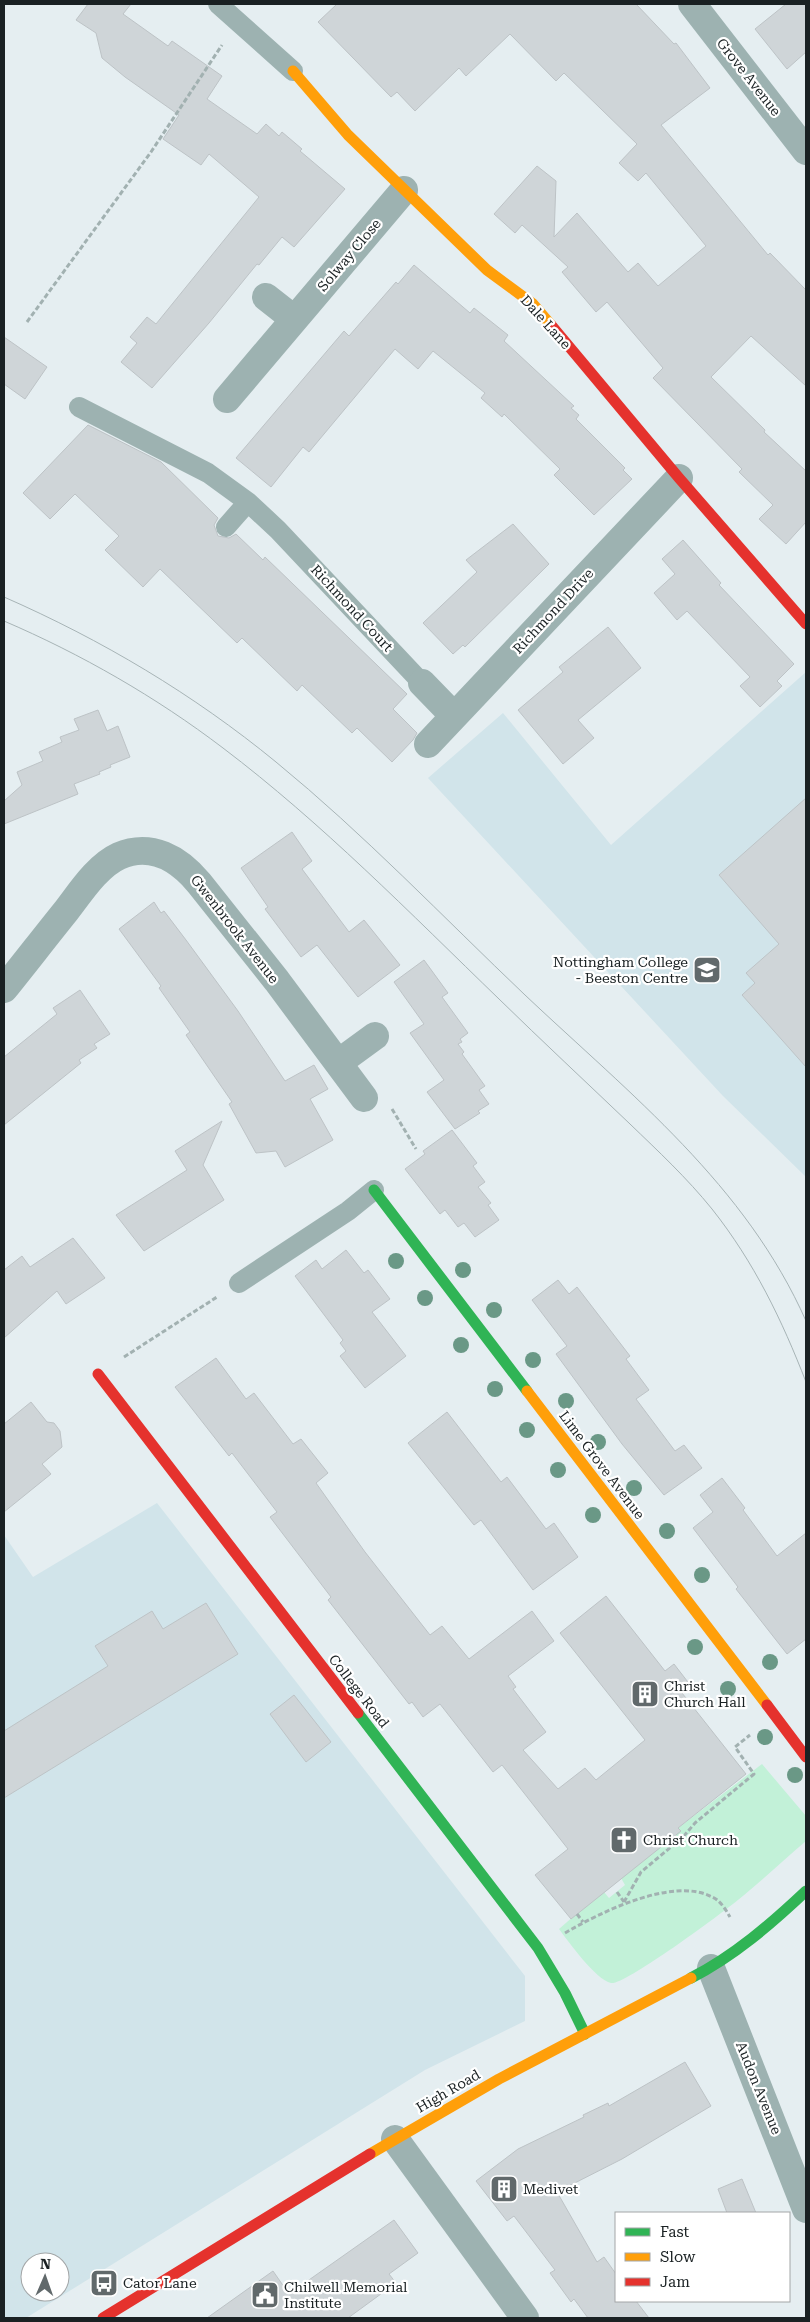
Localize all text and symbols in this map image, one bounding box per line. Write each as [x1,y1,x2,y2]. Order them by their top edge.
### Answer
street label: Grove Avenue [714,35,784,119]
street label: Solway Close [314,215,384,294]
street label: Dale Lane [518,292,575,353]
street label: Richmond Court [308,561,396,655]
street label: Richmond Drive [509,565,597,657]
street label: Gwenbrook Avenue [188,872,282,987]
place label: Nottingham College - Beeston Centre [553,954,688,986]
school or university icon: Nottingham College - Beeston Centre [692,955,722,985]
street label: Lime Grove Avenue [556,1408,648,1522]
street label: College Road [326,1651,392,1731]
place label: Christ Church Hall [664,1678,746,1710]
building icon: Christ Church Hall [630,1679,660,1709]
church icon: Christ Church [609,1825,639,1855]
place label: Christ Church [643,1832,738,1848]
street label: Audon Avenue [733,2039,785,2137]
street label: High Road [413,2066,483,2116]
building icon: Medivet [489,2174,519,2204]
place label: Medivet [523,2181,578,2197]
legend [615,2212,790,2302]
text: Fast [660,2223,690,2241]
text: Slow [660,2248,696,2266]
north arrow [20,2252,70,2302]
text: N [40,2256,51,2272]
bus stop icon: Cator Lane [89,2268,119,2298]
text: Jam [660,2273,690,2291]
place label: Cator Lane [123,2275,197,2291]
place label: Chilwell Memorial Institute [284,2279,408,2311]
public building icon: Chilwell Memorial Institute [250,2280,280,2310]

